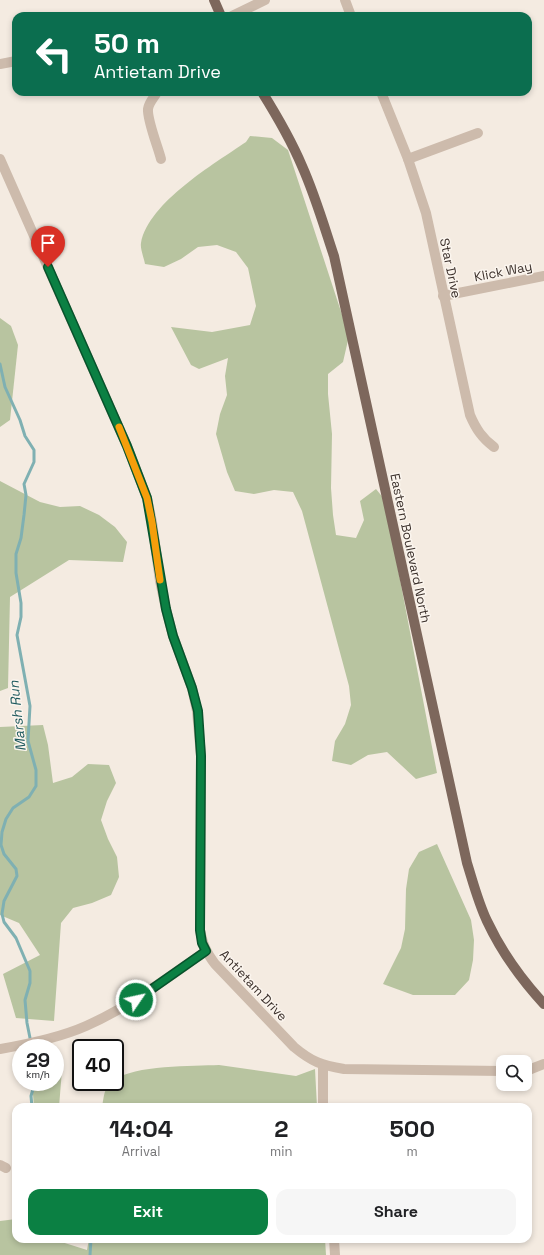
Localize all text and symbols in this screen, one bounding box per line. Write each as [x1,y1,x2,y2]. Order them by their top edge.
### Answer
text: 50 m [94,25,160,61]
icon: left [28,28,80,80]
text: Antietam Drive [94,60,221,83]
pin [31,226,65,267]
icon: arrive [37,232,59,254]
street label: Star Drive [436,237,465,300]
street label: Klick Way [473,258,534,285]
street label: Eastern Boulevard North [386,472,435,624]
water label: Marsh Run [4,679,30,752]
street label: Antietam Drive [216,946,291,1025]
position arrow [115,979,157,1021]
speed limit sign: 40 [72,1039,124,1091]
text: 29 [26,1047,50,1073]
map controls [496,1055,532,1091]
button: search [496,1055,532,1091]
text: km/h [26,1068,50,1081]
text: 14:04 [109,1113,173,1144]
text: 2 [274,1113,288,1144]
text: 500 [389,1113,435,1144]
text: Arrival [122,1143,160,1160]
text: min [270,1143,292,1160]
text: m [407,1143,418,1160]
button: Exit [28,1189,268,1235]
button: Share [276,1189,516,1235]

